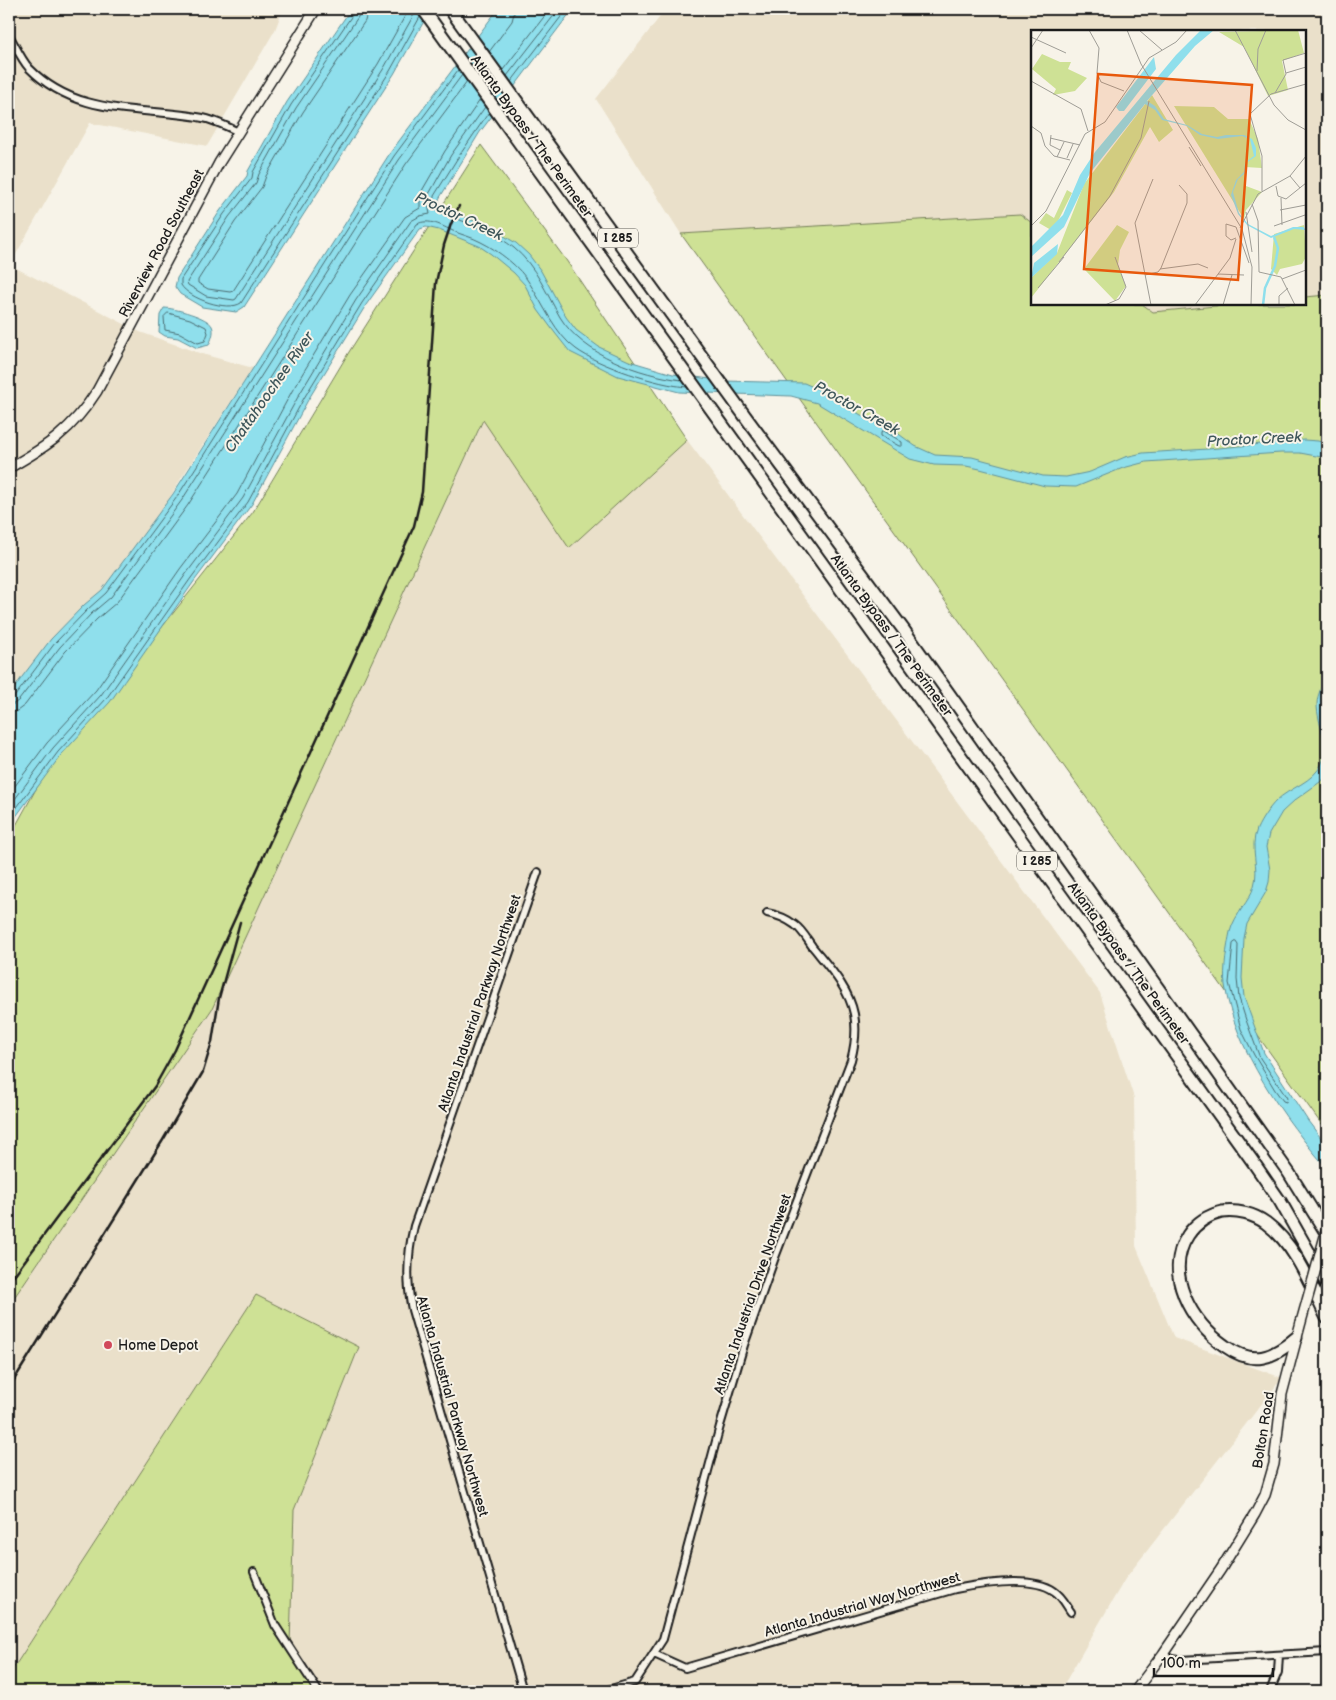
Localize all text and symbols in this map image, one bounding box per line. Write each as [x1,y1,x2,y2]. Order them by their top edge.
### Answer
inset map [1031,30,1306,305]
street label: Atlanta Bypass / The Perimeter [467,52,597,222]
street label: Riverview Road Southeast [115,166,208,320]
water label: Proctor Creek [412,188,506,245]
road number: I 285 [598,228,638,248]
water label: Chattahoochee River [221,327,319,456]
water label: Proctor Creek [811,377,903,440]
water label: Proctor Creek [1206,427,1303,451]
street label: Atlanta Bypass / The Perimeter [827,551,957,721]
road number: I 285 [1017,851,1057,870]
street label: Atlanta Bypass / The Perimeter [1064,879,1194,1049]
street label: Atlanta Industrial Parkway Northwest [434,892,525,1114]
street label: Atlanta Industrial Drive Northwest [710,1191,795,1397]
street label: Atlanta Industrial Parkway Northwest [413,1294,492,1519]
place label: Home Depot [118,1337,199,1354]
marker: Home Depot [102,1339,114,1351]
street label: Bolton Road [1249,1390,1278,1470]
street label: Atlanta Industrial Way Northwest [762,1568,963,1641]
scale bar [1154,1645,1272,1677]
text: 100 m [1161,1654,1201,1673]

